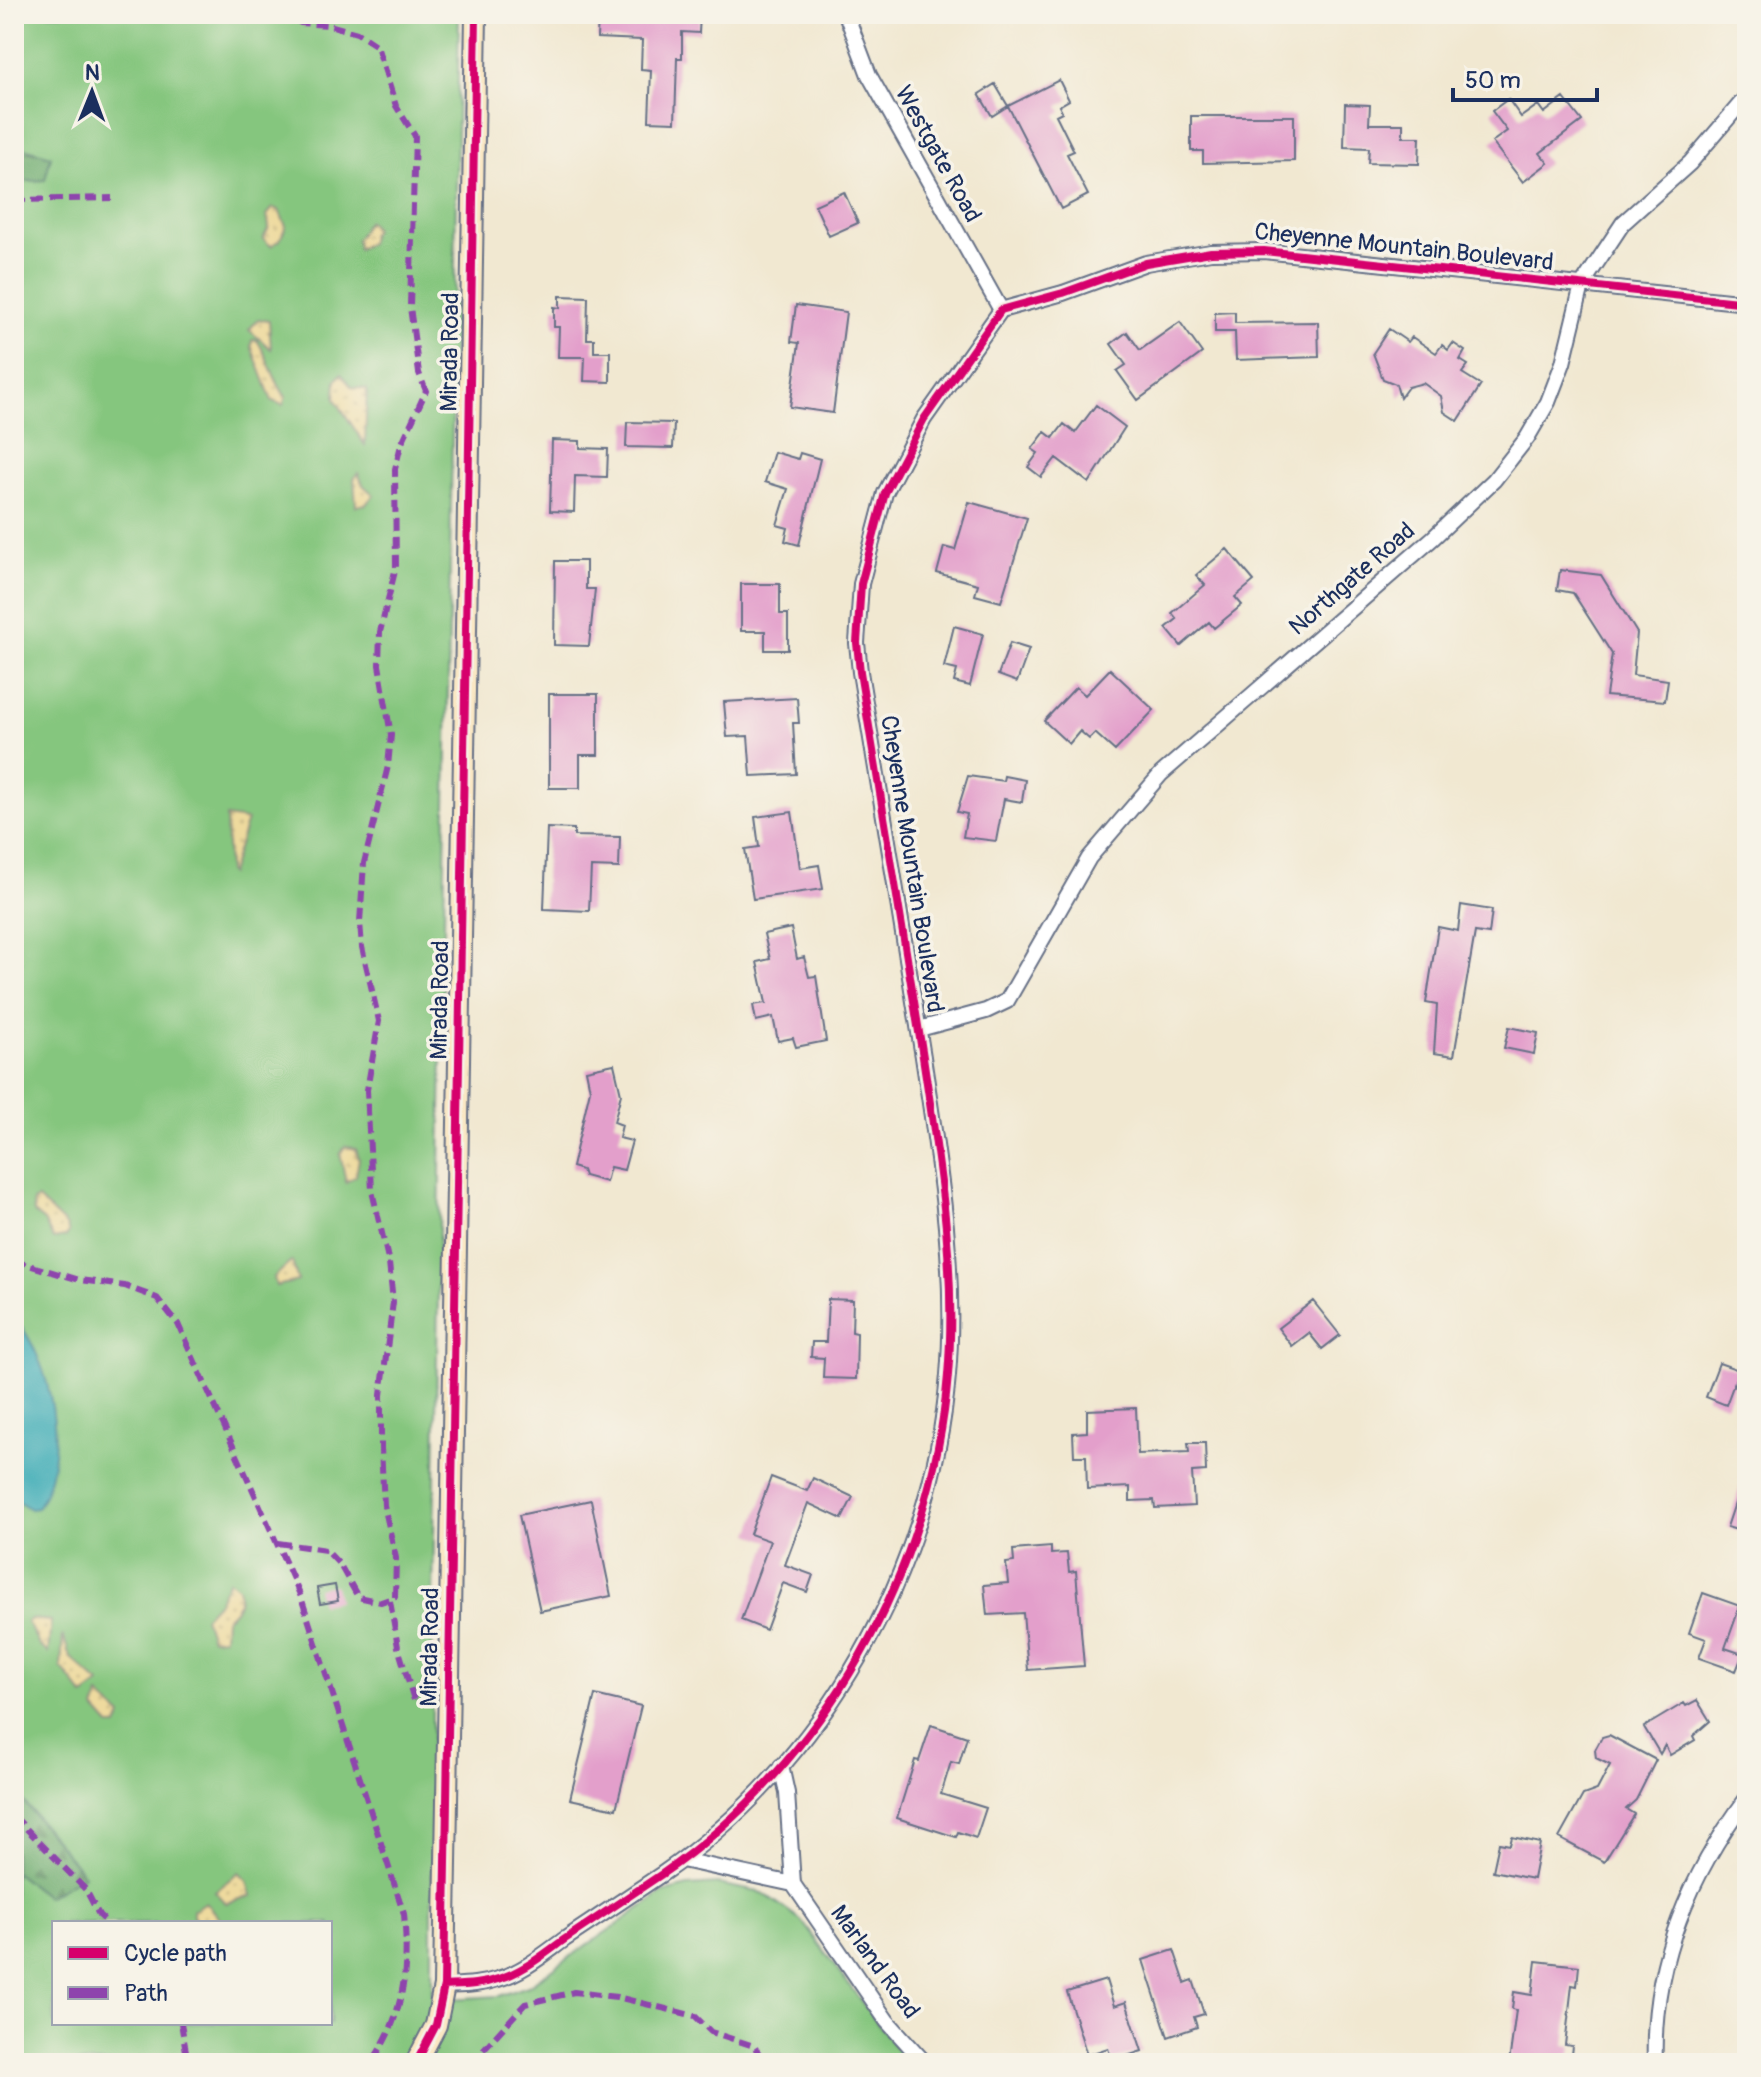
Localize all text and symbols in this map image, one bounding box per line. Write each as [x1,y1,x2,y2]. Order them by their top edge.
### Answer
north arrow [52,52,132,132]
scale bar [1453,52,1597,102]
text: N [85,59,100,87]
text: 50 m [1465,66,1521,95]
street label: Westgate Road [889,81,987,227]
street label: Cheyenne Mountain Boulevard [1253,217,1555,277]
street label: Mirada Road [434,292,466,412]
street label: Northgate Road [1283,516,1421,642]
street label: Cheyenne Mountain Boulevard [874,713,950,1015]
street label: Mirada Road [424,940,456,1060]
street label: Mirada Road [414,1587,446,1707]
street label: Marland Road [824,1900,926,2024]
legend [52,1921,332,2025]
text: Cycle path [124,1939,227,1968]
text: Path [124,1979,168,2008]

